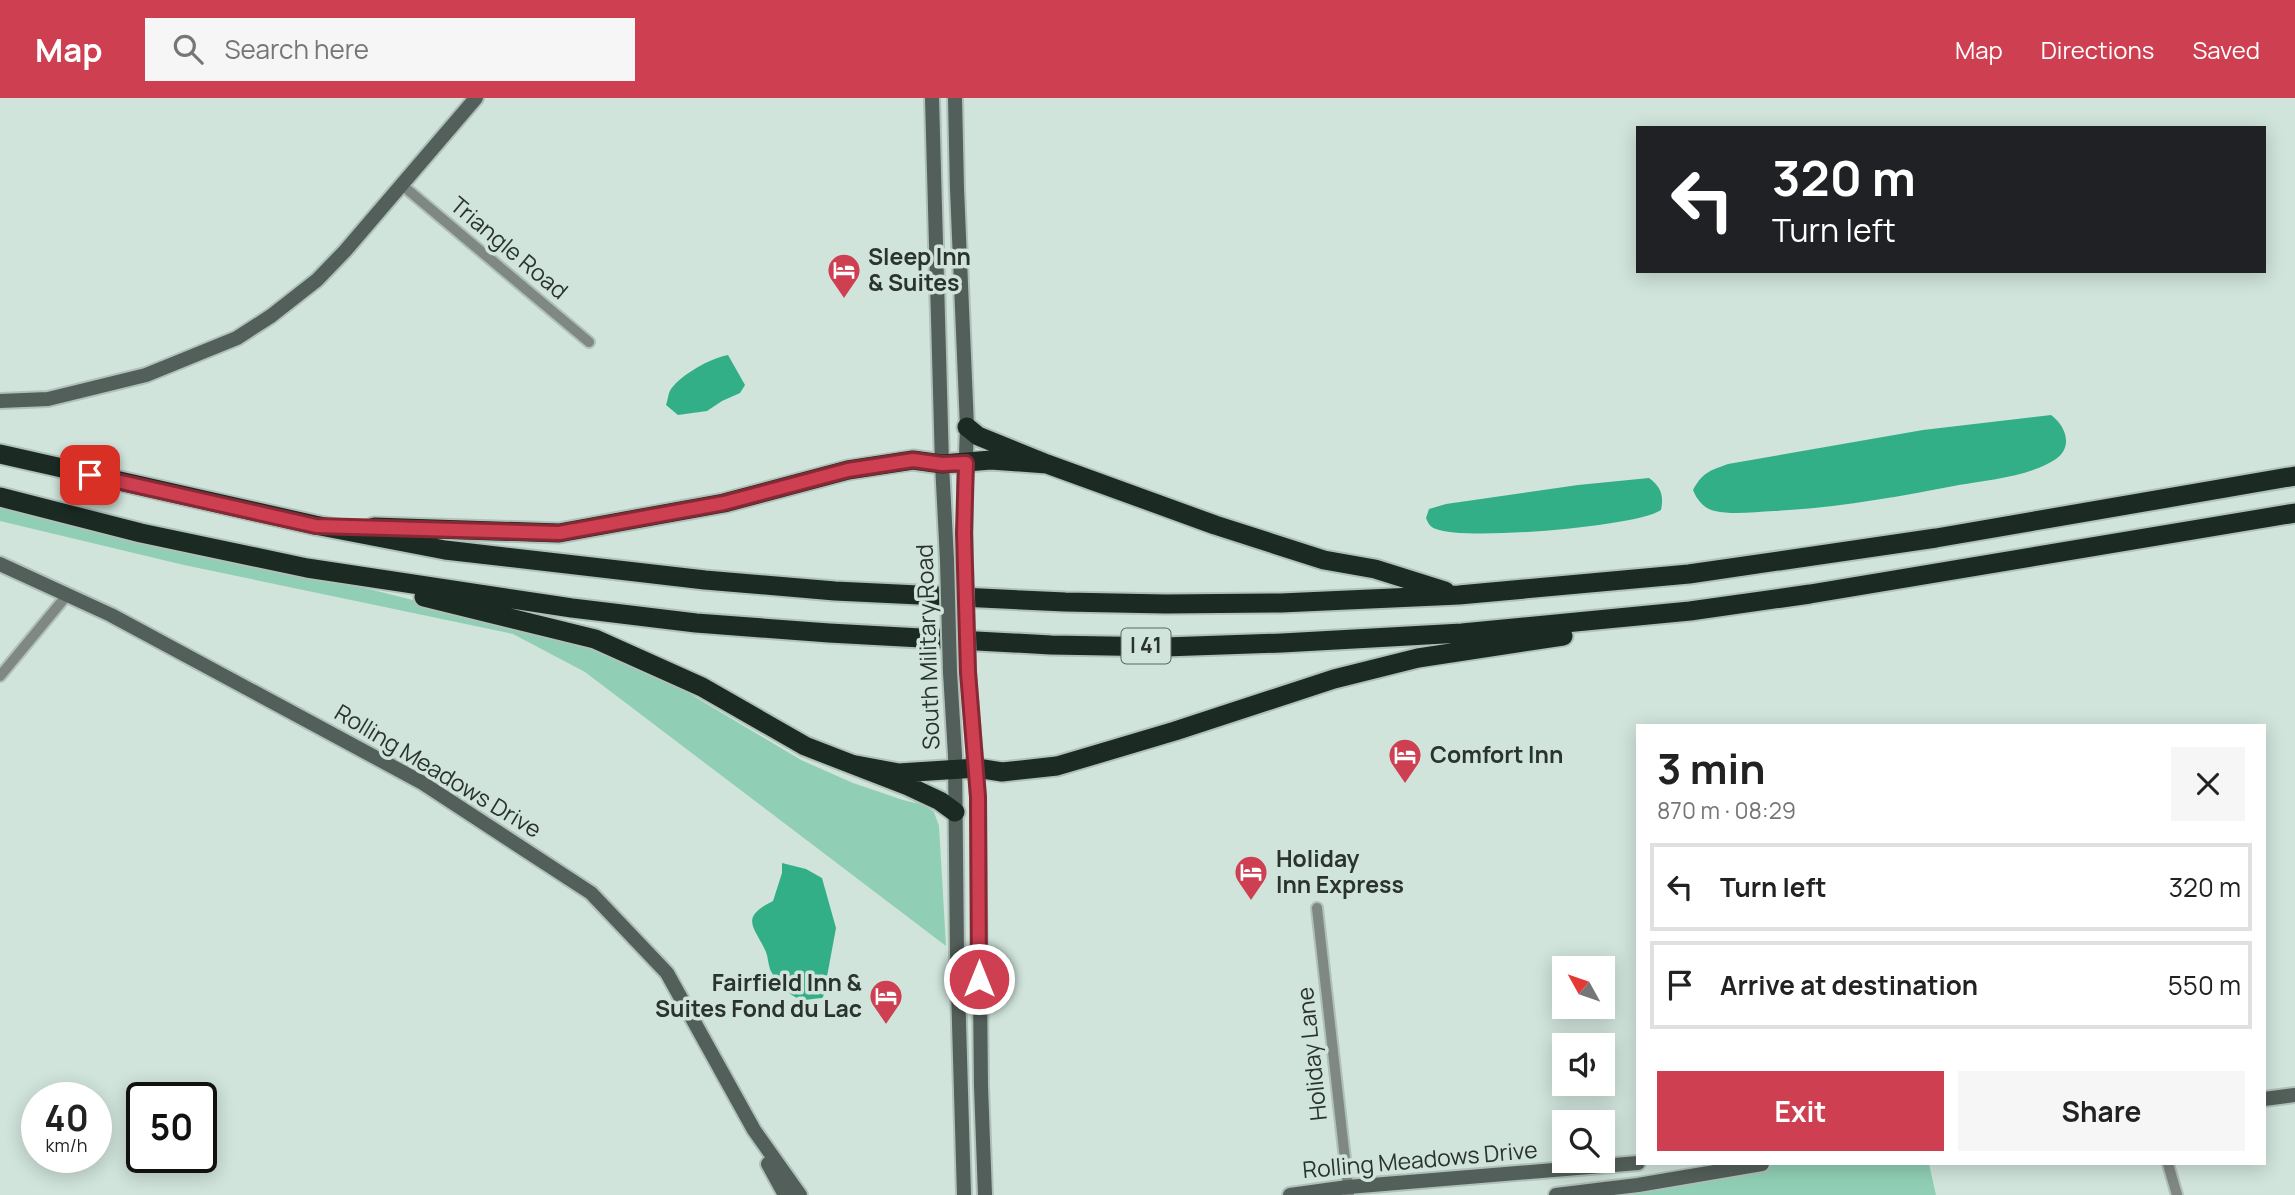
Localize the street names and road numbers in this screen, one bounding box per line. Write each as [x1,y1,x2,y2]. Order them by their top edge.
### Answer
street label: Triangle Road [444,189,575,306]
street label: South Military Road [907,544,947,750]
road number: I 41 [1122,628,1170,664]
street label: Rolling Meadows Drive [329,696,548,845]
street label: Holiday Lane [1288,986,1334,1122]
street label: Rolling Meadows Drive [1301,1133,1539,1185]

